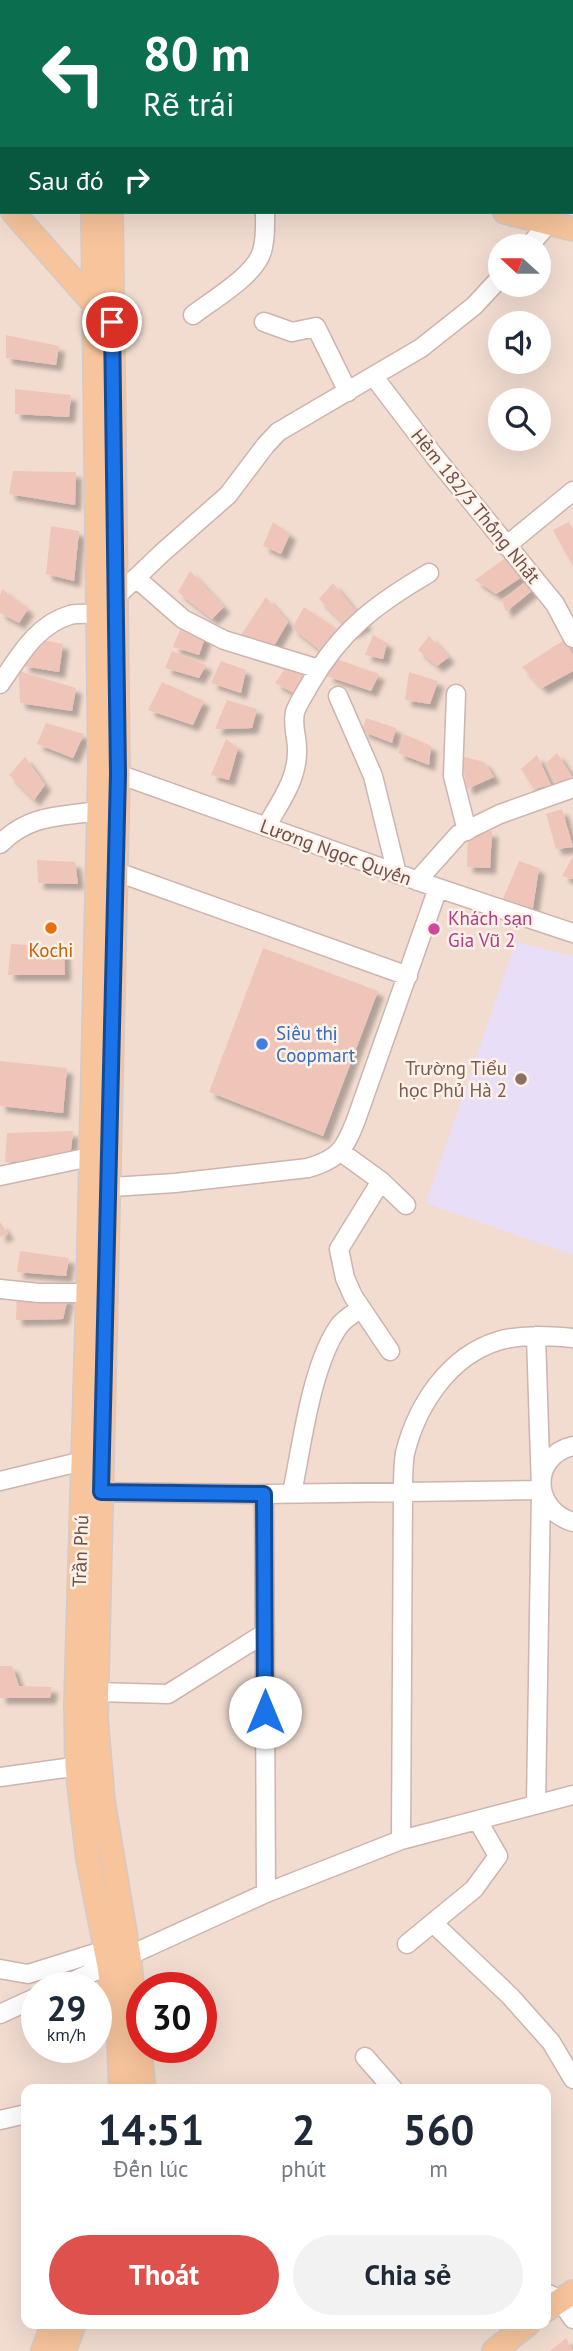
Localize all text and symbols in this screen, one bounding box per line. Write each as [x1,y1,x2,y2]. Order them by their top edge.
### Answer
text: 80 m [143,21,250,85]
icon: left [28,28,119,119]
text: Rẽ trái [143,83,235,125]
icon: right [118,161,156,199]
text: Sau đó [28,164,104,197]
north arrow [488,234,551,298]
map controls [488,234,551,451]
pin [82,292,142,352]
icon: arrive [93,303,131,341]
button: sound [488,311,551,374]
button: search [488,388,551,451]
street label: Hẻm 182/3 Thống Nhất [406,424,546,589]
street label: Lương Ngọc Quyến [257,813,415,891]
place label: Khách sạn Gia Vũ 2 [448,906,532,952]
marker: Kochi [43,920,59,936]
marker: Khách sạn Gia Vũ 2 [426,921,442,937]
place label: Kochi [29,938,73,962]
place label: Siêu thị Coopmart [276,1021,356,1067]
marker: Siêu thị Coopmart [254,1036,270,1052]
place label: Trường Tiểu học Phủ Hà 2 [399,1056,507,1102]
marker: Trường Tiểu học Phủ Hà 2 [513,1071,529,1087]
street label: Trần Phú [67,1514,93,1588]
position arrow [228,1675,302,1749]
speed limit sign: 30 [126,1972,217,2063]
text: 29 [47,1985,86,2031]
text: km/h [47,2023,86,2046]
text: 14:51 [98,2102,204,2157]
text: 2 [292,2102,315,2157]
text: 560 [403,2102,474,2157]
text: Đến lúc [113,2154,188,2183]
text: phút [281,2154,326,2183]
text: m [429,2154,448,2183]
button: Thoát [49,2235,279,2315]
button: Chia sẻ [293,2235,523,2315]

